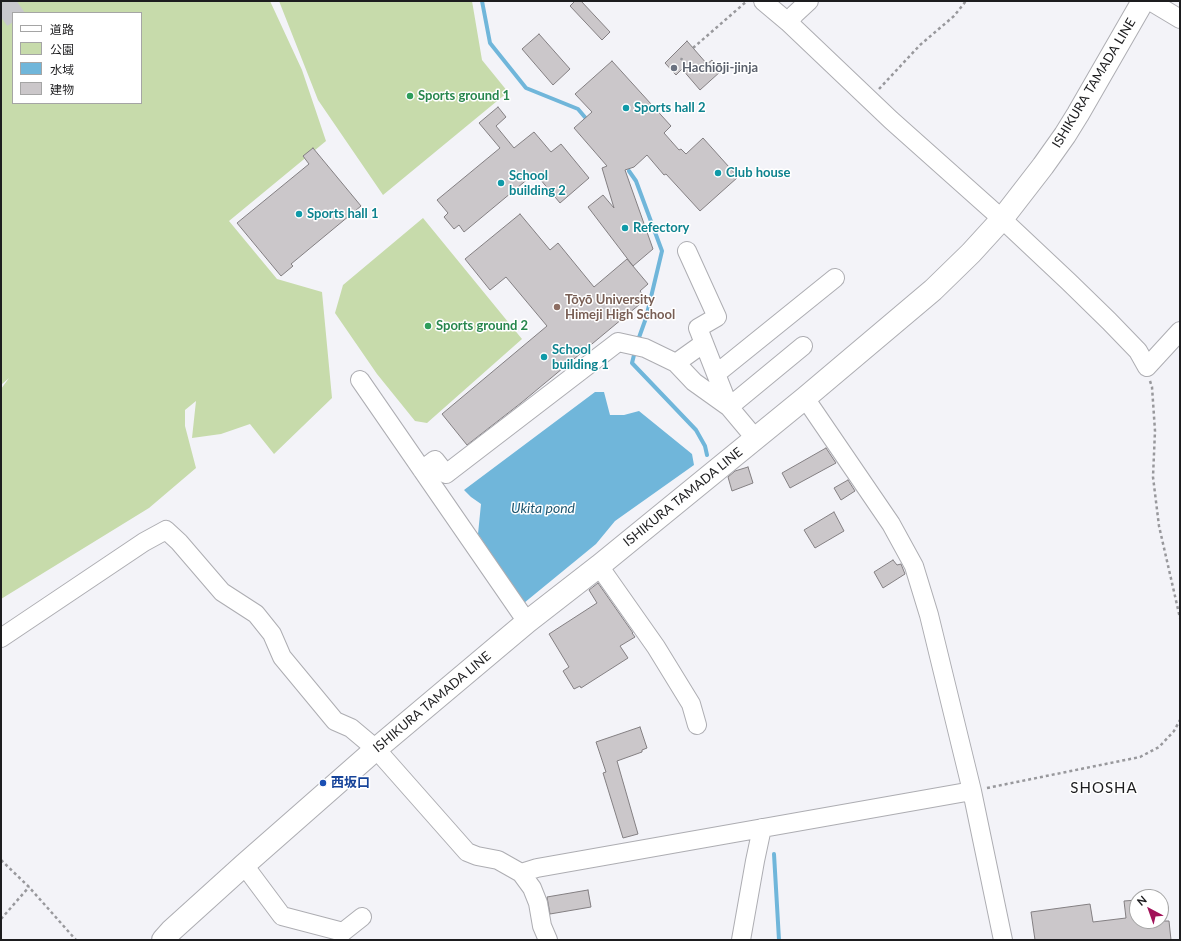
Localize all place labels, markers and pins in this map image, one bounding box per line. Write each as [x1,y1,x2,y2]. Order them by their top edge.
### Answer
place label: Hachiōji-jinja [682,60,758,76]
marker: Hachiōji-jinja [669,63,679,73]
place label: Sports ground 1 [418,88,510,104]
marker: Sports ground 1 [405,91,415,101]
place label: Sports hall 2 [634,100,706,116]
marker: Sports hall 2 [621,103,631,113]
place label: Club house [726,165,790,181]
place label: School building 2 [509,168,566,199]
marker: Club house [713,168,723,178]
marker: School building 2 [496,178,506,188]
place label: Sports hall 1 [307,206,379,222]
marker: Sports hall 1 [294,209,304,219]
place label: Refectory [633,220,689,236]
marker: Refectory [620,223,630,233]
place label: Tōyō University Himeji High School [565,292,675,323]
marker: Tōyō University Himeji High School [552,302,562,312]
place label: Sports ground 2 [436,318,528,334]
marker: Sports ground 2 [423,321,433,331]
place label: School building 1 [552,342,609,373]
marker: School building 1 [539,352,549,362]
place label: 西坂口 [331,775,370,791]
marker: 西坂口 [318,778,328,788]

